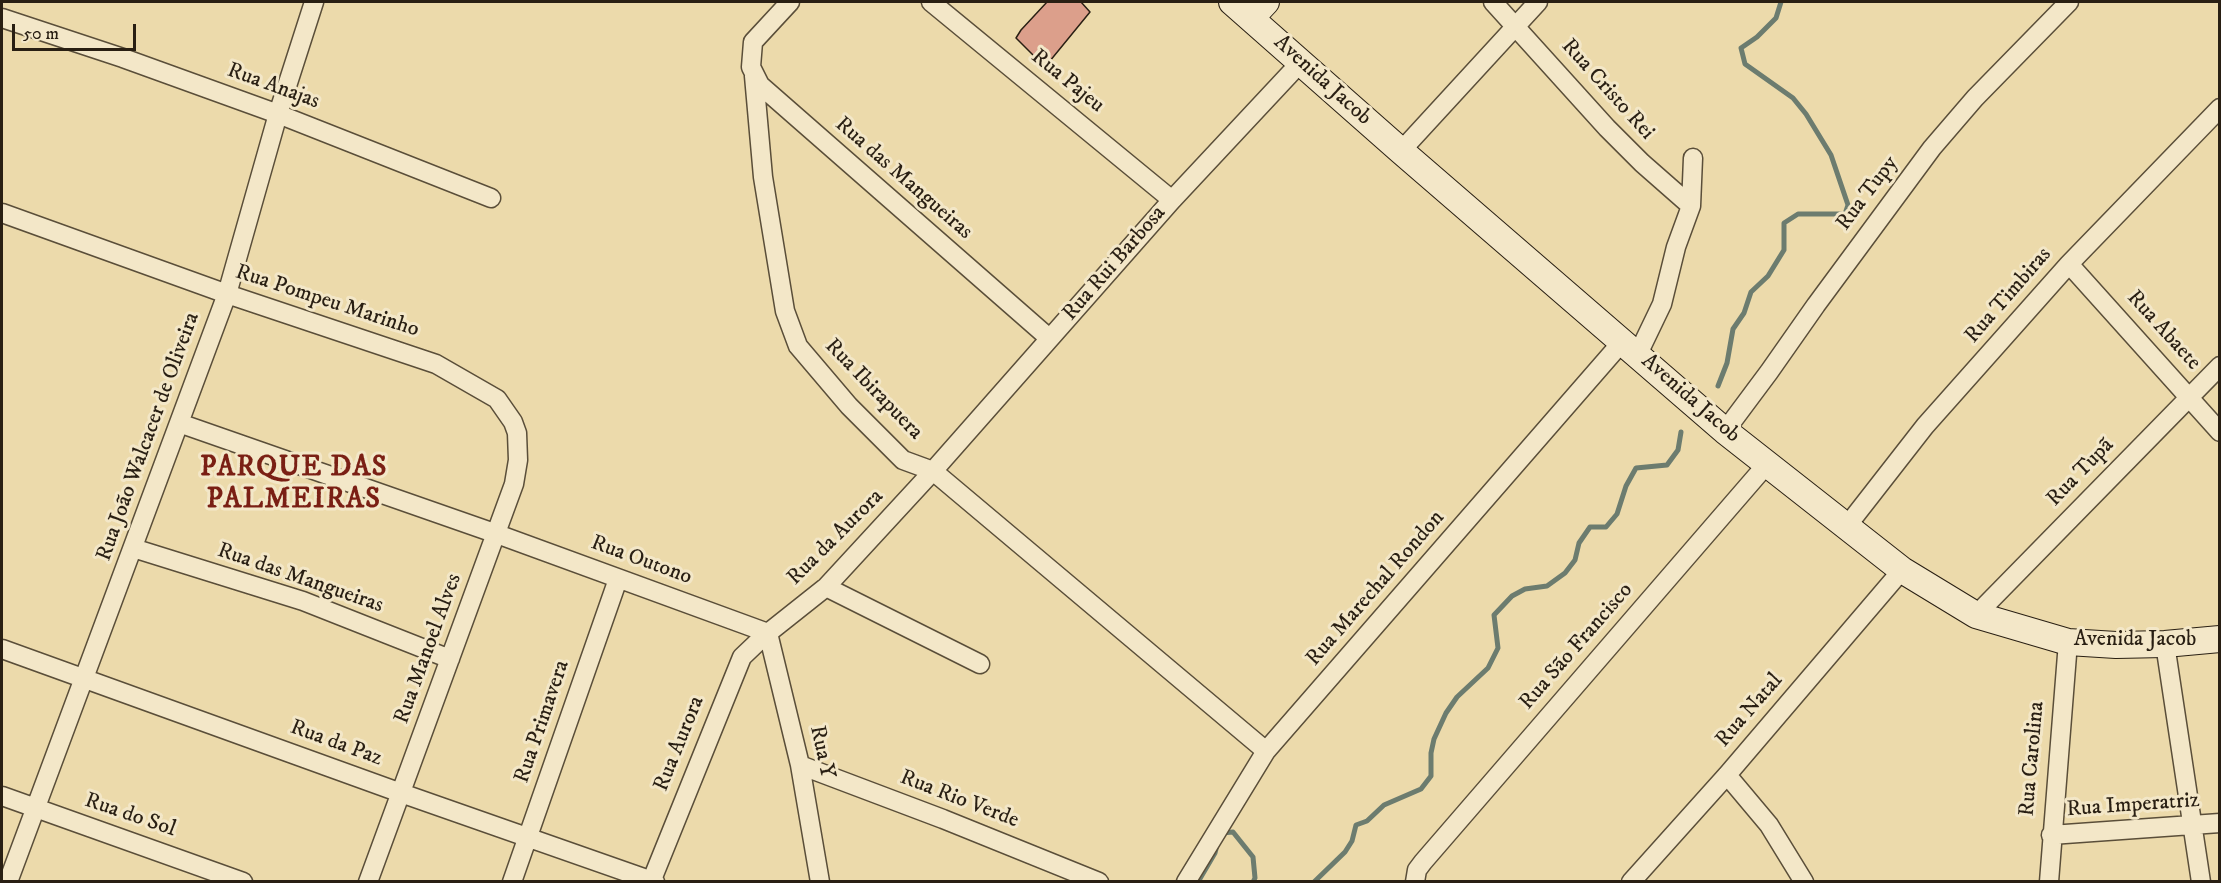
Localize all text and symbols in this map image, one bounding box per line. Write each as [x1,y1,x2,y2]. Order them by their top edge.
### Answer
scale bar [15,12,140,50]
text: 50 m [23,23,59,45]
street label: Avenida Jacob [1268,30,1376,132]
street label: Rua Cristo Rei [1555,34,1659,146]
street label: Rua Pajeu [1025,45,1109,119]
street label: Rua Anajas [223,58,323,116]
street label: Rua das Mangueiras [829,112,977,246]
street label: Rua Tupy [1831,152,1905,236]
street label: Rua Rui Barbosa [1058,201,1172,327]
street label: Rua Timbiras [1960,242,2058,350]
street label: Rua Pompeu Marinho [232,260,422,344]
street label: Rua Abaete [2120,286,2206,376]
street label: Rua João Walcacer de Oliveira [92,309,206,565]
street label: Rua Ibirapuera [818,334,928,446]
street label: Avenida Jacob [1635,349,1745,449]
street label: Rua Tupã [2042,433,2120,513]
district label: PARQUE DAS PALMEIRAS [200,452,388,518]
street label: Rua da Aurora [782,484,890,592]
street label: Rua Marechal Rondon [1301,506,1451,672]
street label: Rua Outono [587,531,695,591]
street label: Rua das Mangueiras [214,538,386,620]
street label: Rua Manoel Alves [390,570,468,728]
street label: Rua São Francisco [1515,578,1639,716]
street label: Avenida Jacob [2074,627,2196,653]
street label: Rua Primavera [510,657,576,787]
street label: Rua Natal [1711,669,1789,753]
street label: Rua Aurora [649,693,711,795]
street label: Rua Carolina [2015,700,2051,818]
street label: Rua da Paz [286,715,386,773]
street label: Rua Y [803,723,839,781]
street label: Rua Rio Verde [896,765,1022,835]
street label: Rua do Sol [81,788,179,844]
street label: Rua Imperatriz [2066,788,2200,824]

